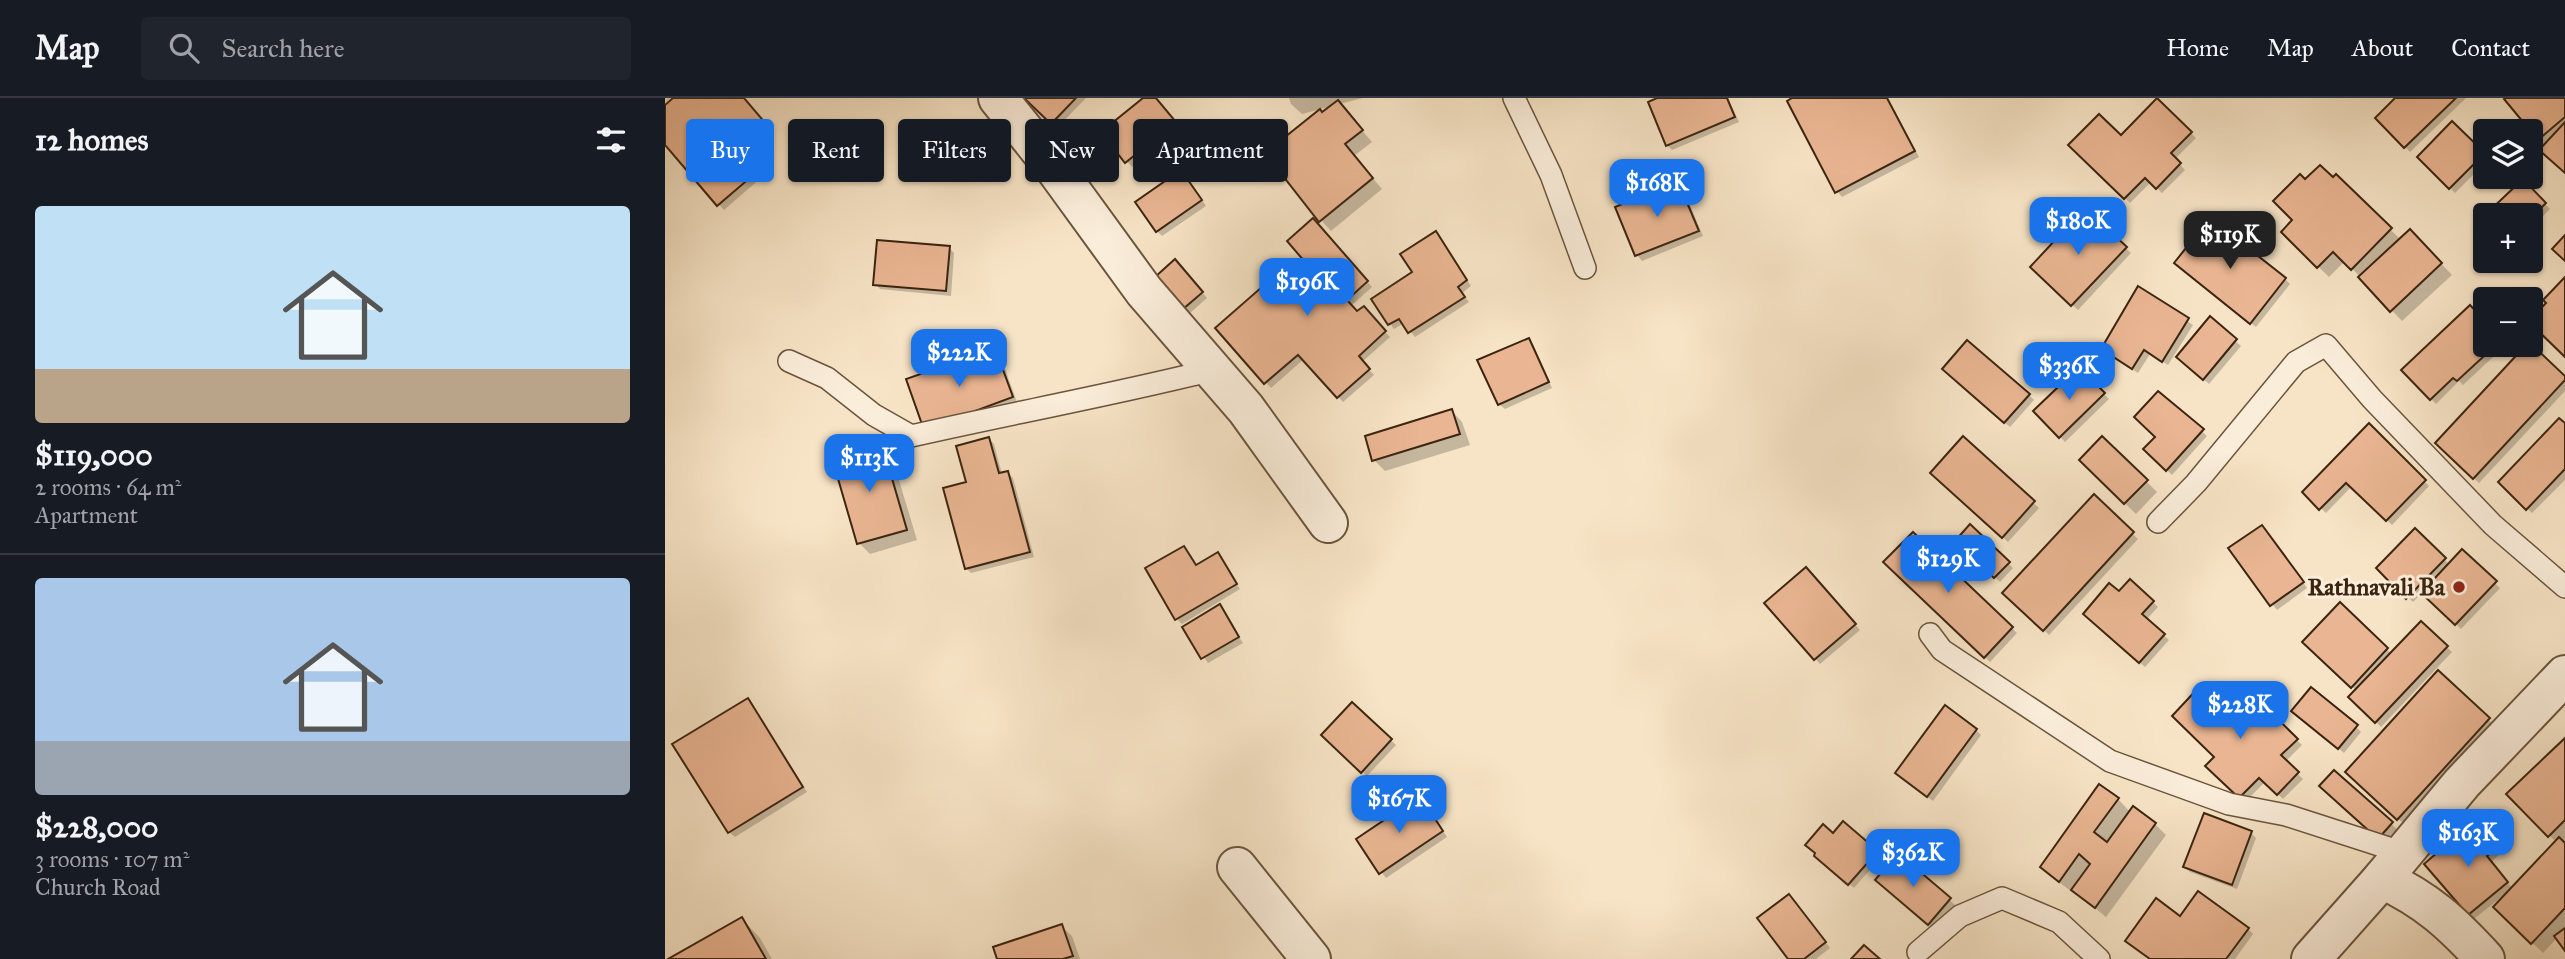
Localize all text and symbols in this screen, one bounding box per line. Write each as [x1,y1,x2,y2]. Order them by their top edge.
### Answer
search box [141,17,631,80]
text: Map [35,28,99,68]
icon: search [165,29,203,67]
text: Search here [221,32,345,64]
text: Home [2166,33,2229,63]
text: Map [2267,33,2314,63]
text: About [2352,33,2413,63]
text: Contact [2451,33,2530,63]
chip: Buy [686,119,774,182]
chip: Rent [788,119,884,182]
chip: Filters [898,119,1011,182]
chip: New [1025,119,1119,182]
chip: Apartment [1133,119,1288,182]
map controls [2473,119,2543,357]
button: layers [2473,119,2543,189]
icon: filters [592,121,630,159]
text: 12 homes [35,122,148,158]
pin: $168K [1608,159,1706,219]
text: $168K [1625,168,1689,196]
pin: $180K [2029,198,2127,257]
button: + [2473,203,2543,273]
text: $180K [2046,206,2110,234]
pin: $119K [2181,212,2279,271]
text: $119K [2200,220,2260,248]
icon: home [270,252,396,378]
pin: $196K [1258,258,1356,318]
text: $196K [1275,267,1339,295]
button: − [2473,287,2543,357]
pin: $222K [910,330,1008,389]
text: $222K [927,338,991,366]
pin: $336K [2020,342,2118,402]
text: $336K [2039,351,2099,379]
pin: $113K [820,434,918,494]
text: $119,000 [35,437,153,473]
text: $113K [840,443,898,471]
text: 2 rooms · 64 m² [35,473,181,501]
text: Apartment [35,501,138,529]
pin: $129K [1899,536,1997,595]
text: $129K [1917,544,1979,572]
place label: Rathnavali Ba [2307,572,2446,602]
marker: Rathnavali Ba [2451,579,2467,595]
icon: home [270,624,396,750]
pin: $228K [2191,682,2289,741]
text: $228K [2208,690,2272,718]
pin: $167K [1350,776,1448,835]
text: $167K [1367,784,1431,812]
text: $228,000 [35,809,159,845]
pin: $163K [2419,810,2517,869]
text: $163K [2438,818,2498,846]
pin: $362K [1864,830,1962,889]
text: $362K [1882,838,1944,866]
text: 3 rooms · 107 m² [35,845,189,873]
text: Church Road [35,873,161,901]

